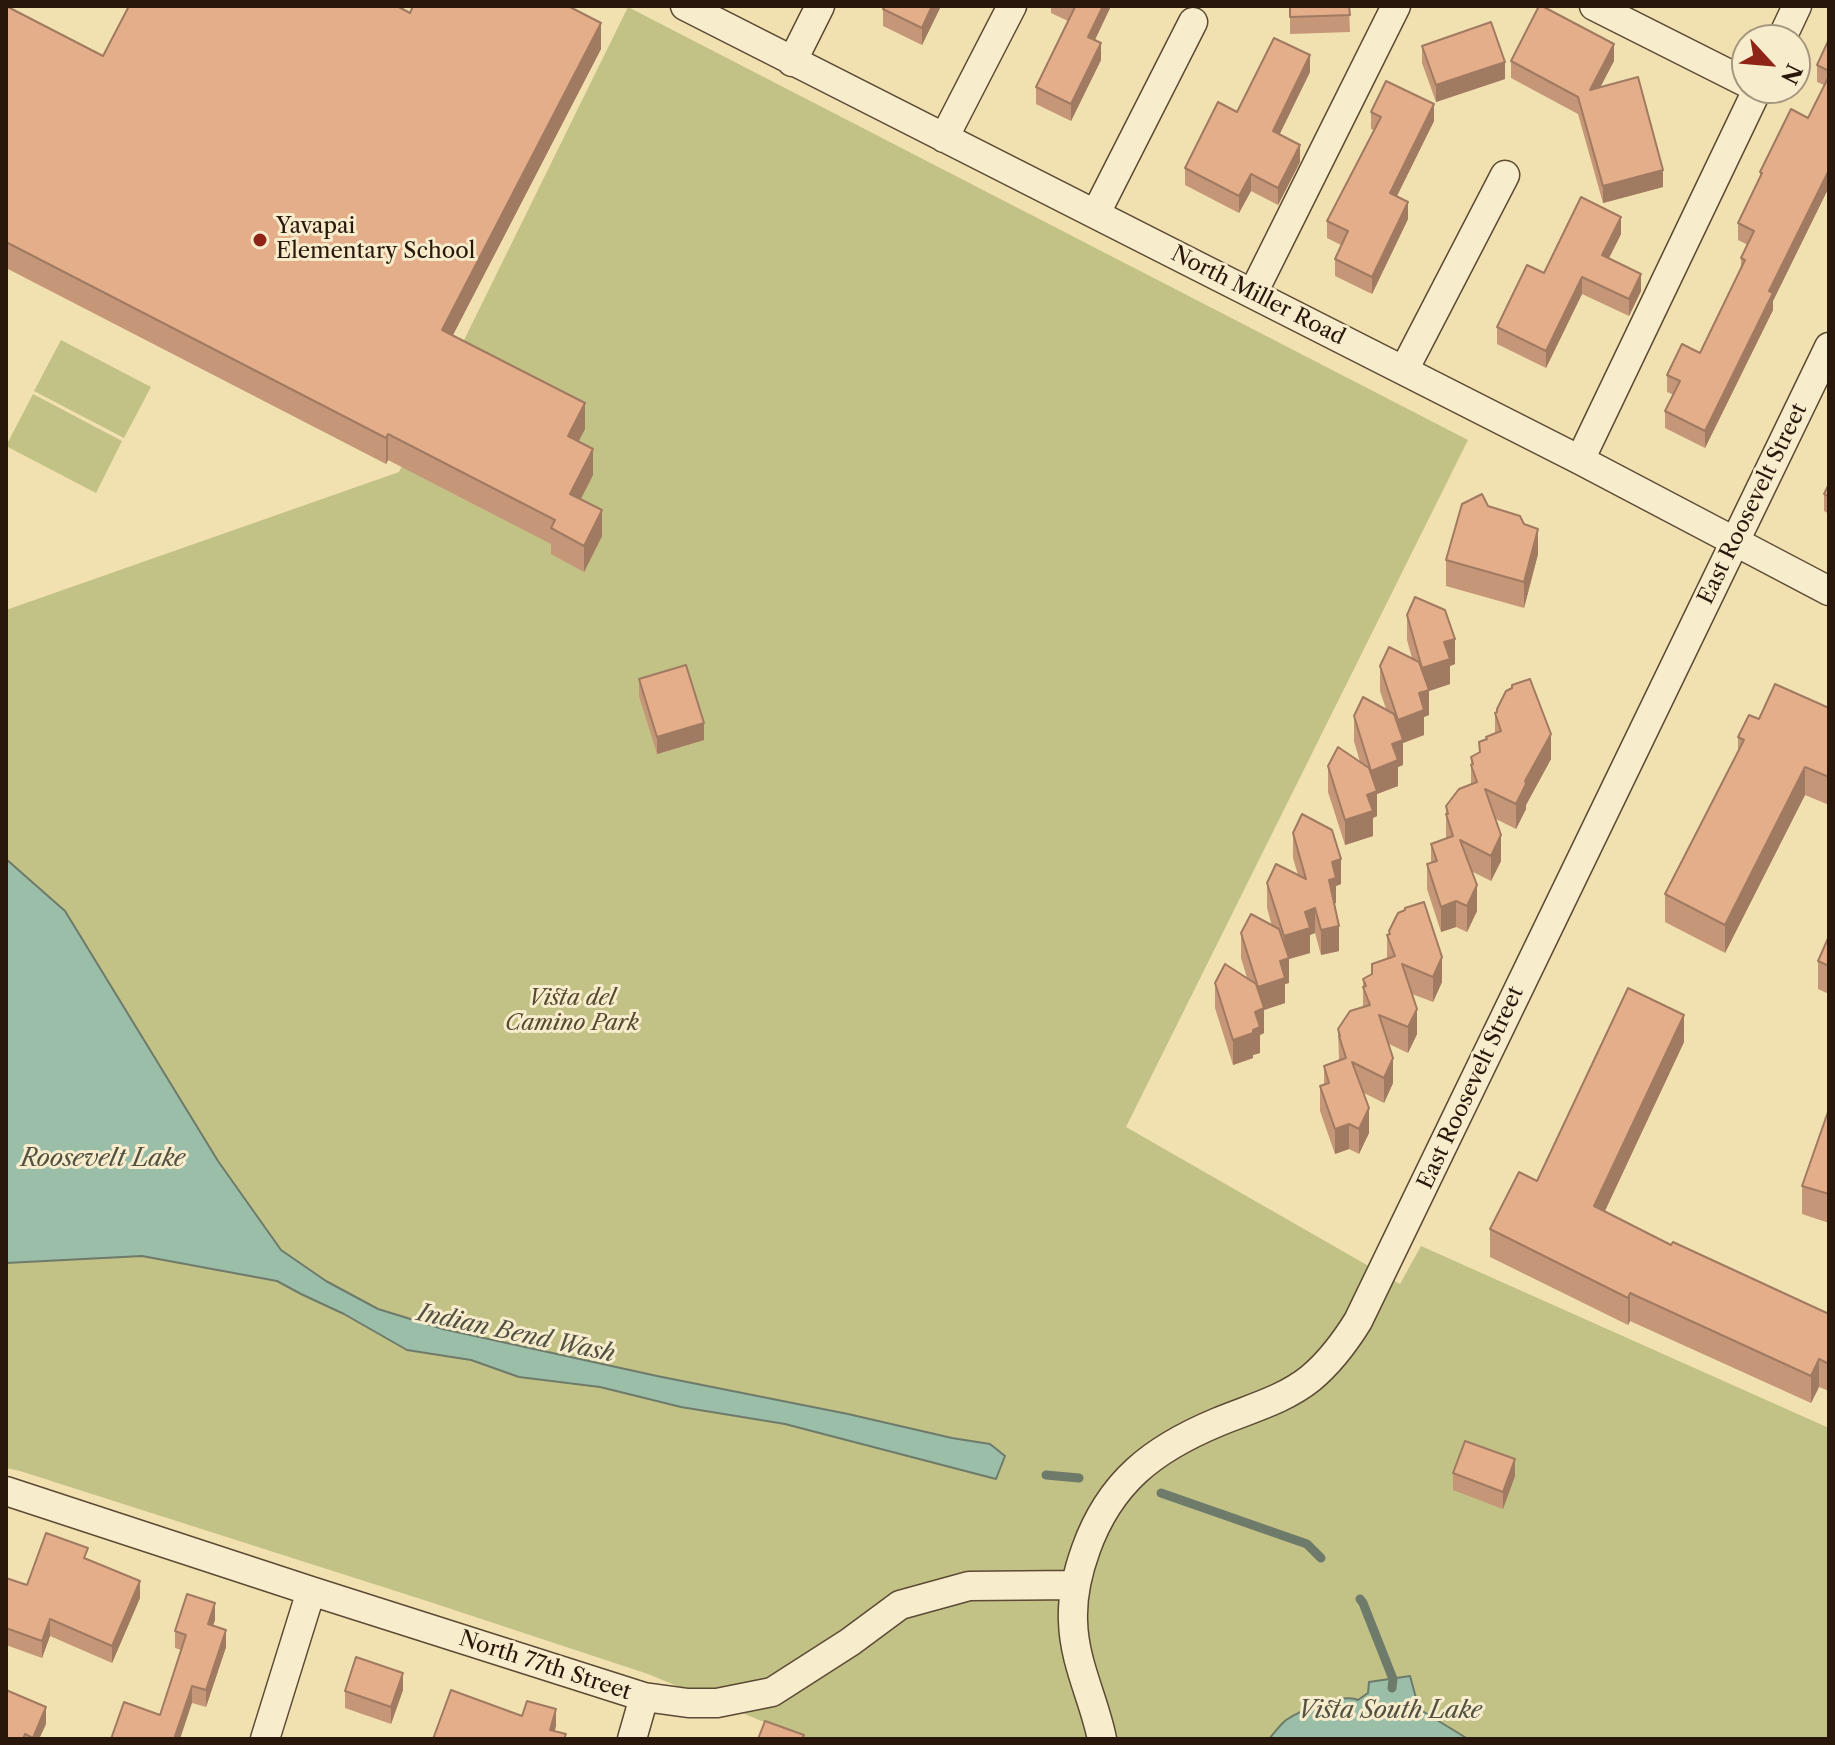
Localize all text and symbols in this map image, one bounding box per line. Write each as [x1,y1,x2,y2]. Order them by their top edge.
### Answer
north arrow [1731,24,1811,104]
text: N [1775,59,1808,88]
place label: Yavapai Elementary School [276,214,475,266]
marker: Yavapai Elementary School [251,231,269,249]
street label: North Miller Road [1167,241,1349,351]
street label: East Roosevelt Street [1693,399,1813,609]
street label: East Roosevelt Street [1412,983,1530,1193]
park label: Vista del Camino Park [505,986,639,1038]
water label: Roosevelt Lake [21,1145,185,1173]
water label: Indian Bend Wash [414,1299,618,1369]
street label: North 77th Street [456,1626,634,1706]
water label: Vista South Lake [1298,1697,1482,1725]

